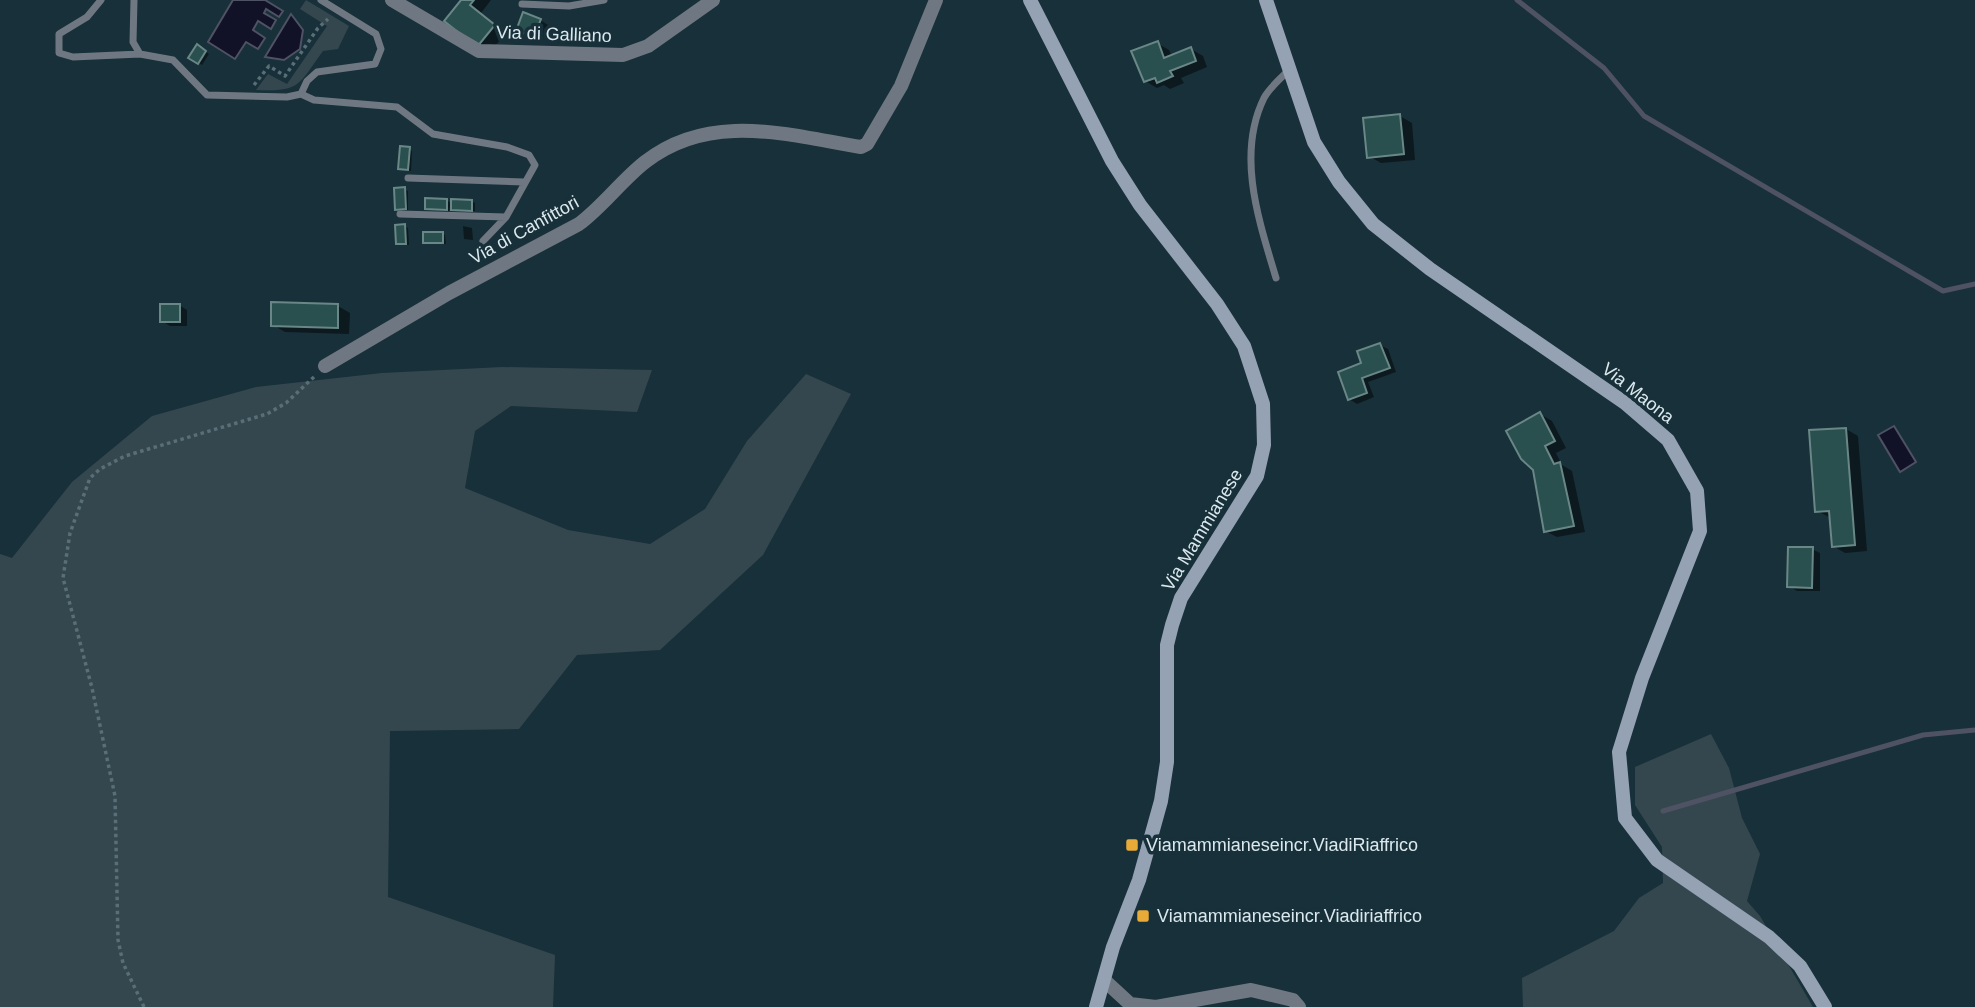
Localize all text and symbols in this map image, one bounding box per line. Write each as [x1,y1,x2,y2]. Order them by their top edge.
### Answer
street label: Via di Galliano [496,22,612,46]
street label: Via di Canfittori [466,192,582,268]
street label: Via Maona [1598,359,1679,428]
street label: Via Mammianese [1158,465,1246,595]
place label: Viamammianeseincr.ViadiRiaffrico [1146,835,1418,855]
marker: Viamammianeseincr.ViadiRiaffrico [1124,837,1140,853]
place label: Viamammianeseincr.Viadiriaffrico [1157,906,1422,926]
marker: Viamammianeseincr.Viadiriaffrico [1135,908,1151,924]

